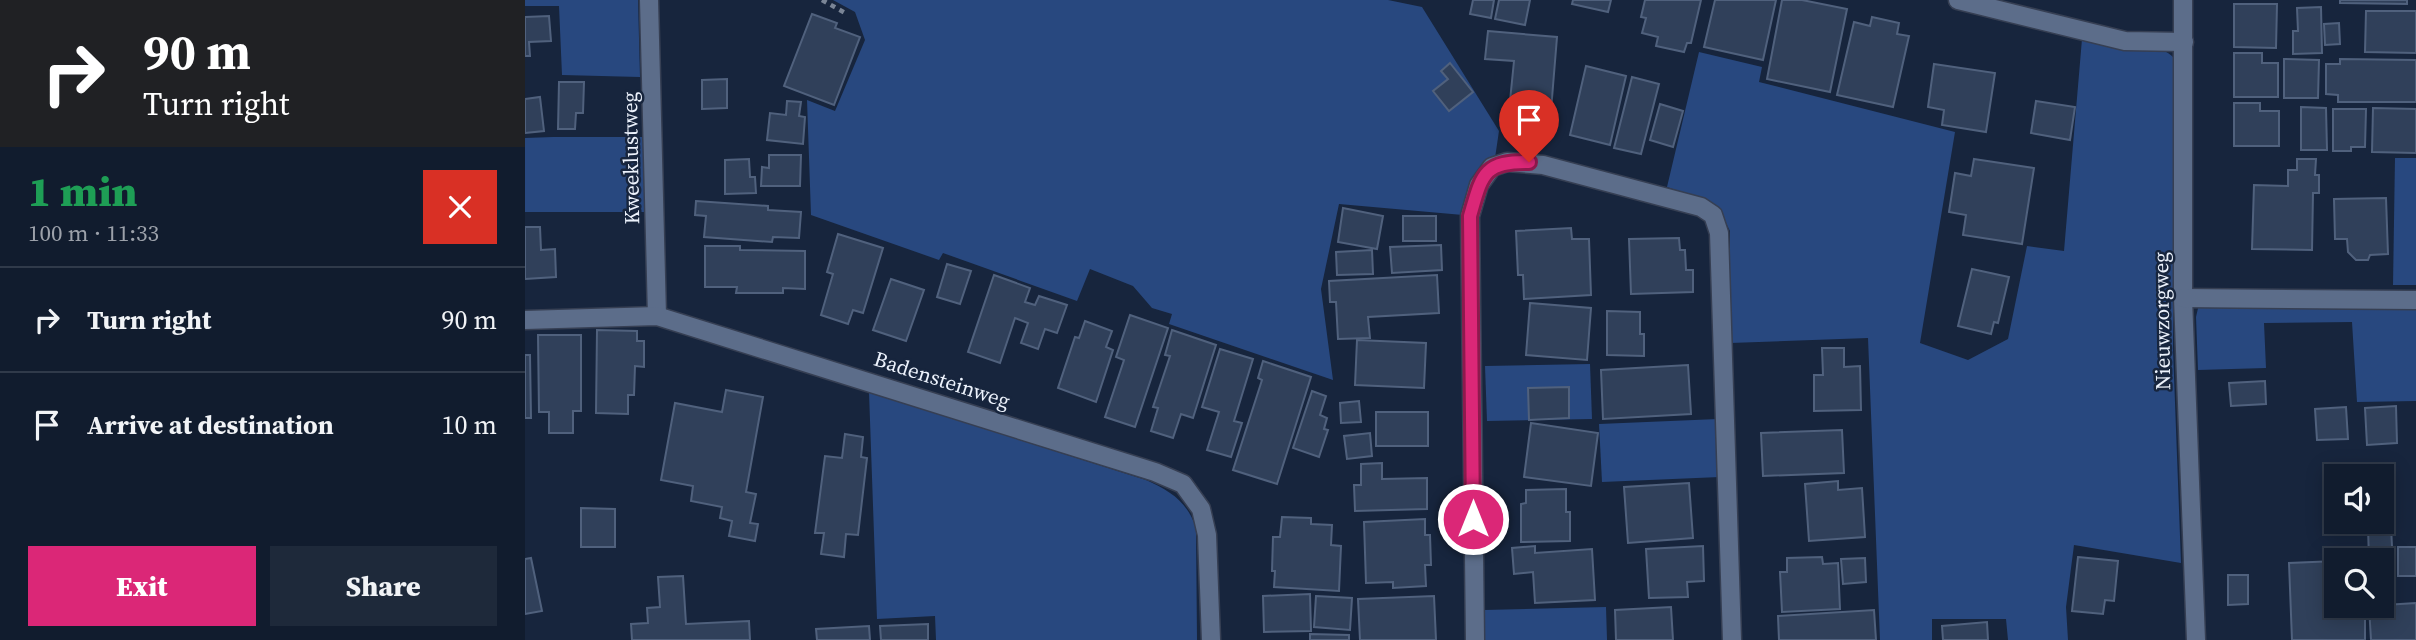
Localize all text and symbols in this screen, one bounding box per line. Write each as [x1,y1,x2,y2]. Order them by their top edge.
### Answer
text: 90 m [143,18,251,85]
icon: right [28,28,119,119]
text: Turn right [143,82,289,126]
pin [1499,90,1559,162]
street label: Kweeklustweg [615,91,646,225]
icon: arrive [1510,101,1548,139]
text: 1 min [28,162,138,220]
button: close [423,170,497,244]
text: 100 m · 11:33 [28,217,159,249]
street label: Nieuwzorgweg [2146,252,2177,390]
icon: right [28,301,66,339]
text: Turn right [87,302,211,338]
text: 90 m [442,302,497,338]
street label: Badensteinweg [870,344,1014,415]
icon: arrive [28,406,66,444]
text: Arrive at destination [87,407,334,443]
text: 10 m [442,407,497,443]
map controls [2324,464,2394,618]
button: sound [2324,464,2394,534]
position arrow [1436,482,1510,556]
button: Exit [28,546,256,626]
button: Share [270,546,497,626]
button: search [2324,548,2394,618]

